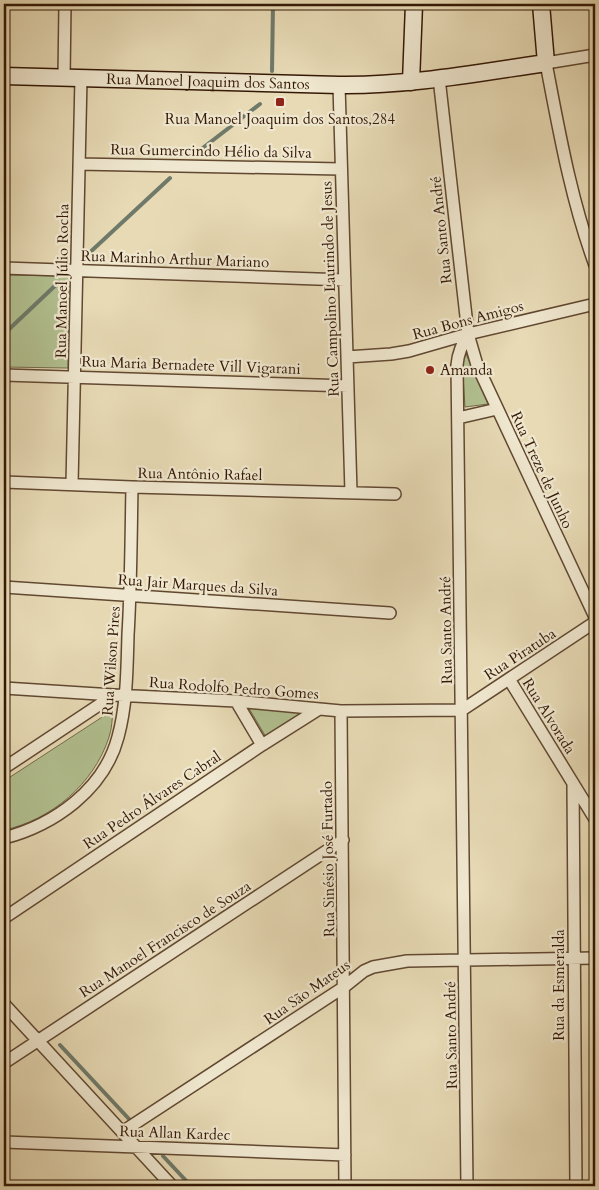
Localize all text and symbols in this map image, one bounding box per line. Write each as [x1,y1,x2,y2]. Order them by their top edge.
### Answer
street label: Rua Manoel Joaquim dos Santos [106,69,310,94]
marker: Rua Manoel Joaquim dos Santos,284 [274,96,286,108]
place label: Rua Manoel Joaquim dos Santos,284 [165,109,395,129]
street label: Rua Gumercindo Hélio da Silva [110,139,312,163]
street label: Rua Santo André [425,175,457,285]
street label: Rua Campolino Laurindo de Jesus [316,181,344,397]
street label: Rua Manoel Júlio Rocha [51,203,73,358]
street label: Rua Marinho Arthur Mariano [80,246,270,272]
street label: Rua Bons Amigos [410,296,526,344]
street label: Rua Maria Bernadete Vill Vigarani [81,351,301,379]
place label: Amanda [440,360,493,380]
marker: Amanda [424,364,436,376]
street label: Rua Treze de Junho [506,408,578,532]
street label: Rua Antônio Rafael [138,463,263,485]
street label: Rua Jair Marques da Silva [117,569,279,601]
street label: Rua Santo André [435,576,457,684]
street label: Rua Wilson Pires [97,606,125,716]
street label: Rua Piratuba [480,623,560,685]
street label: Rua Rodolfo Pedro Gomes [148,672,320,704]
street label: Rua Alvorada [518,674,580,758]
street label: Rua Pedro Álvares Cabral [79,746,225,854]
street label: Rua Sinésio José Furtado [317,781,339,937]
street label: Rua Manoel Francisco de Souza [75,876,255,1002]
street label: Rua da Esmeralda [549,929,569,1041]
street label: Rua São Mateus [260,955,354,1029]
street label: Rua Santo André [440,981,462,1089]
street label: Rua Allan Kardec [119,1121,231,1145]

